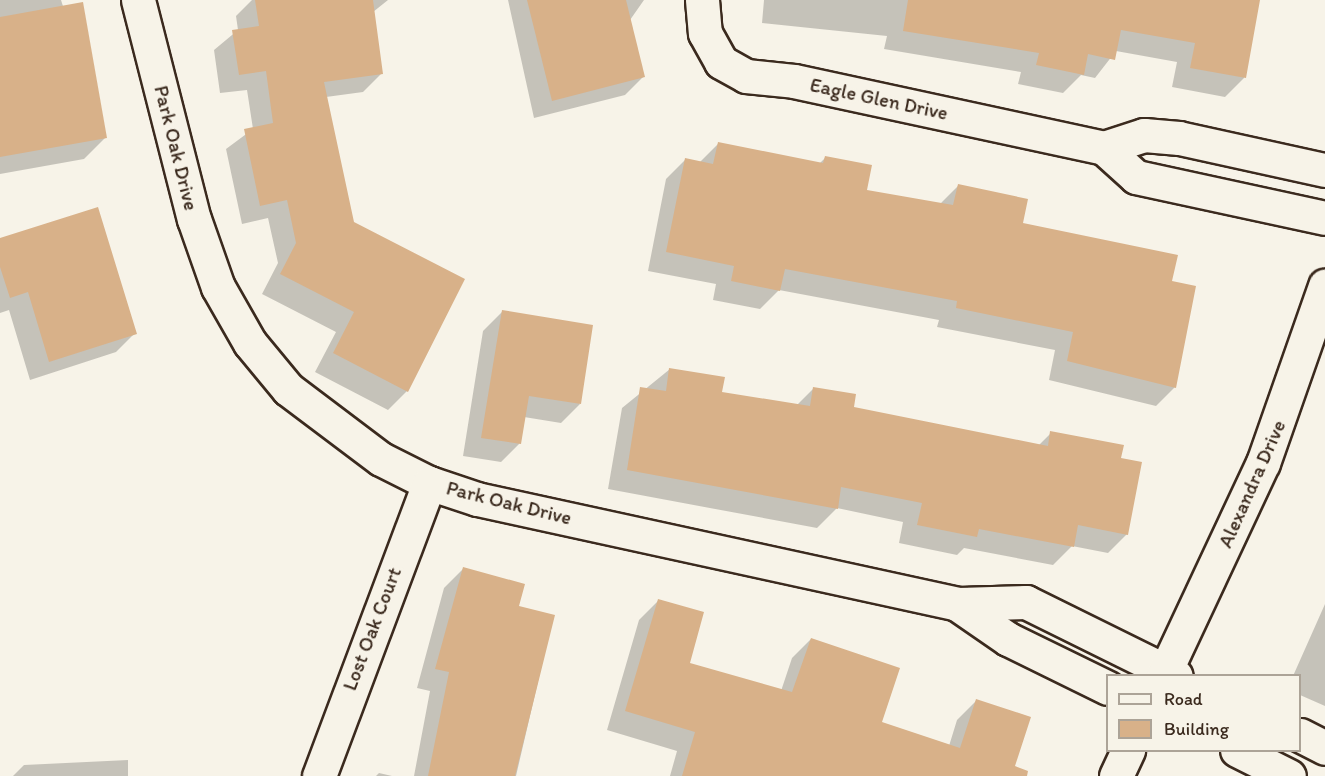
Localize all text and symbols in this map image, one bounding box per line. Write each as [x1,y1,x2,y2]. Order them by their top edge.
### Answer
street label: Eagle Glen Drive [808,73,950,125]
street label: Park Oak Drive [149,83,203,213]
street label: Alexandra Drive [1213,416,1291,552]
street label: Park Oak Drive [444,476,574,530]
street label: Lost Oak Court [337,564,407,694]
legend [1106,674,1301,752]
text: Road [1164,688,1203,710]
text: Building [1164,718,1229,740]

